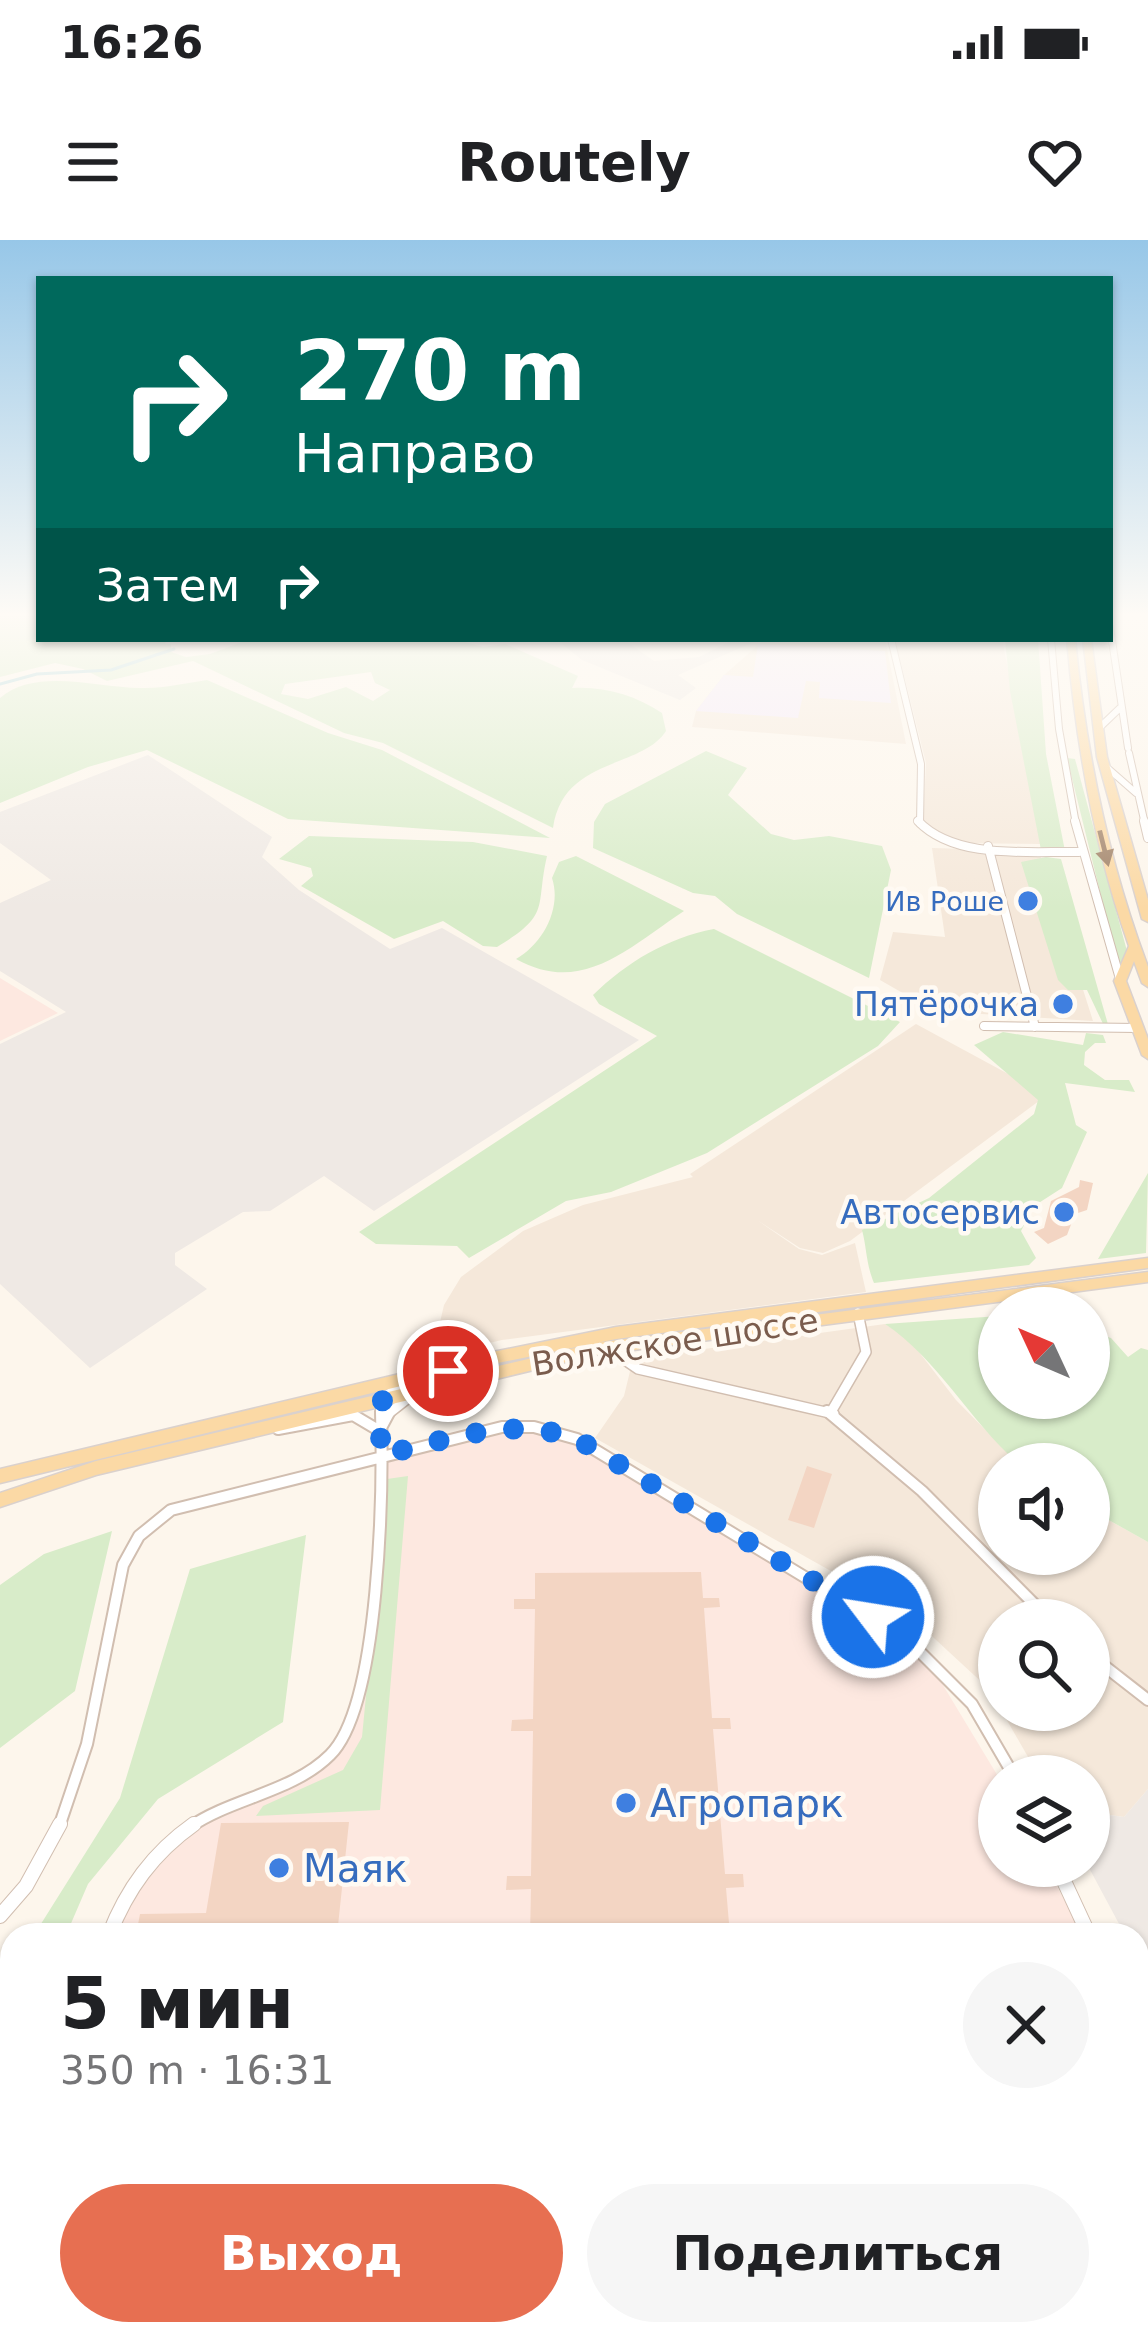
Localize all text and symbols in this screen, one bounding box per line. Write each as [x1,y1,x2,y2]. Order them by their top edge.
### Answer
text: 16:26 [60,16,203,69]
icon: menu [60,129,126,195]
icon: heart [1022,129,1088,195]
text: Routely [457,131,691,194]
text: 270 m [294,322,586,420]
icon: right [96,324,252,480]
text: Направо [294,422,535,485]
icon: right [264,552,330,618]
text: Затем [96,559,240,612]
one-way arrow [1095,829,1114,866]
place label: Ив Роше [885,886,1004,917]
marker: Ив Роше [1015,888,1041,914]
place label: Пятёрочка [854,985,1039,1024]
marker: Пятёрочка [1050,991,1076,1017]
place label: Автосервис [840,1193,1040,1232]
marker: Автосервис [1051,1199,1077,1225]
north arrow [978,1287,1110,1419]
map controls [978,1287,1110,1887]
street label: Волжское шоссе [529,1300,821,1384]
pin [397,1320,499,1422]
icon: arrive [415,1338,481,1404]
button: sound [978,1443,1110,1575]
position arrow [810,1554,936,1680]
button: search [978,1599,1110,1731]
button: layers [978,1755,1110,1887]
place label: Агропарк [650,1781,844,1826]
marker: Агропарк [613,1790,639,1816]
place label: Маяк [303,1846,408,1891]
marker: Маяк [266,1855,292,1881]
text: 5 мин [60,1961,294,2045]
button: close [963,1962,1089,2088]
text: 350 m · 16:31 [60,2048,334,2093]
button: Выход [60,2184,563,2322]
button: Поделиться [587,2184,1089,2322]

